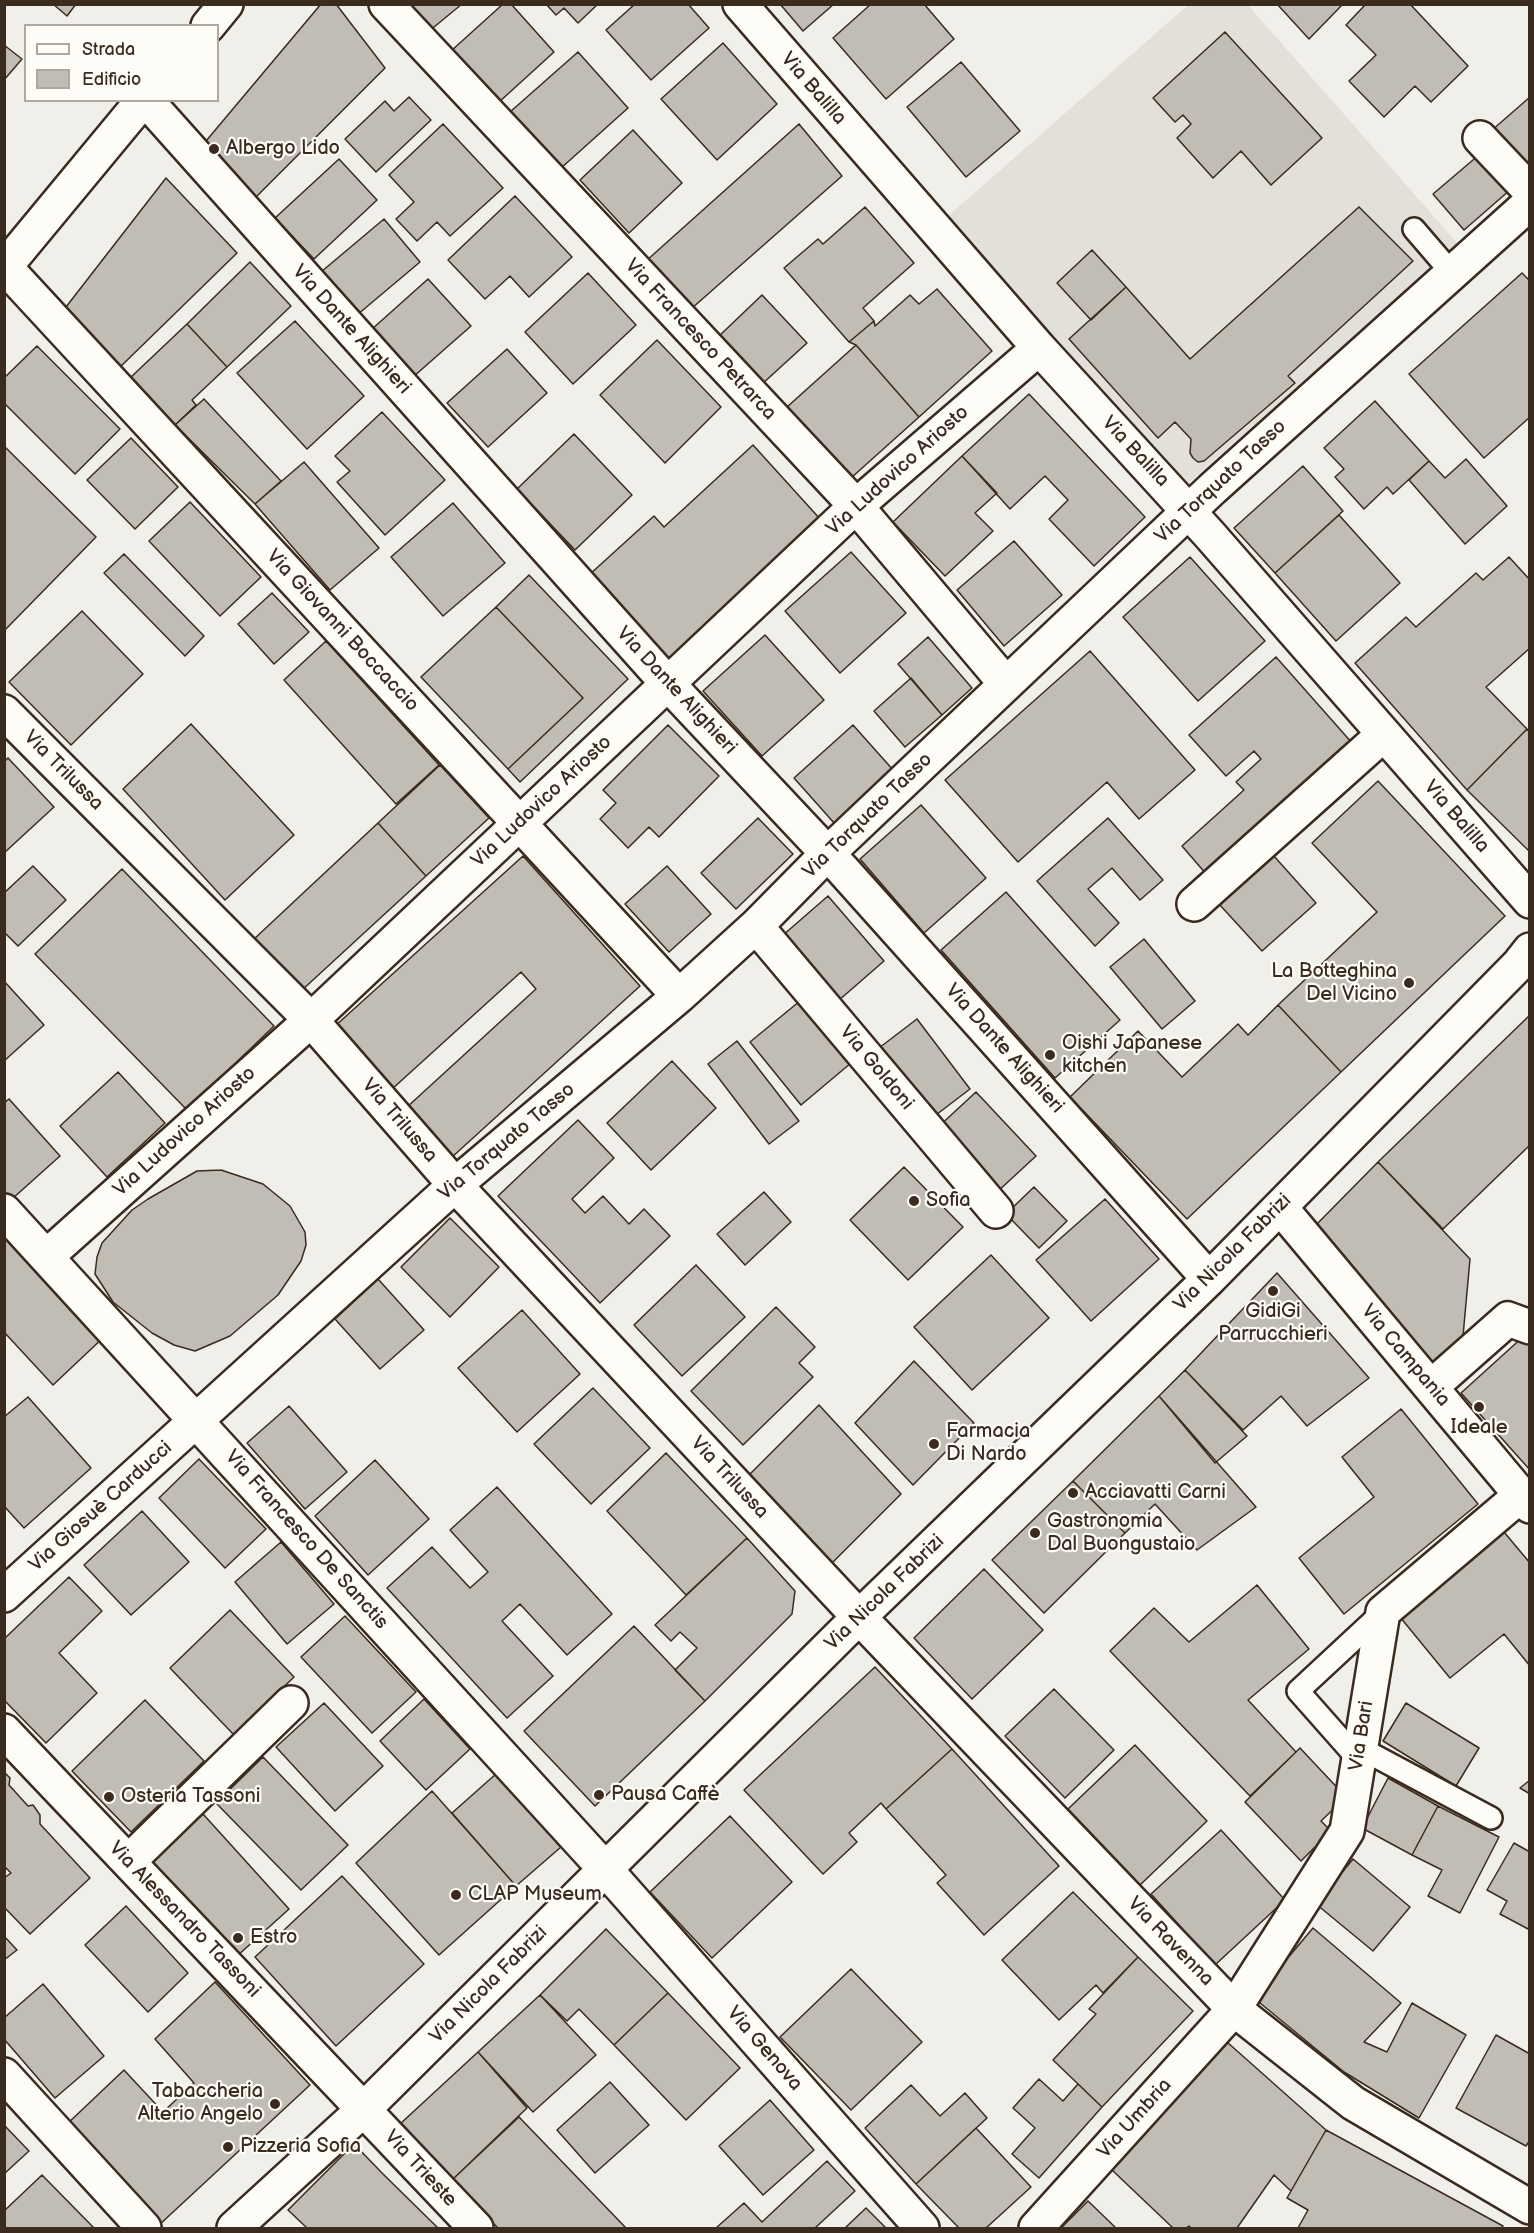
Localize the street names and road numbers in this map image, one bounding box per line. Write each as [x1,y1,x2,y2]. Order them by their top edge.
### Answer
street label: Via Balilla [775,48,851,130]
street label: Via Francesco Petrarca [619,254,781,426]
street label: Via Dante Alighieri [287,260,415,400]
street label: Via Ludovico Ariosto [822,401,974,541]
street label: Via Balilla [1096,412,1174,492]
street label: Via Torquato Tasso [1150,415,1292,549]
street label: Via Giovanni Boccaccio [261,545,423,717]
street label: Via Dante Alighieri [611,622,741,760]
street label: Via Trilussa [18,726,108,816]
street label: Via Ludovico Ariosto [467,731,617,873]
street label: Via Torquato Tasso [798,748,938,884]
street label: Via Balilla [1418,776,1494,858]
street label: Via Dante Alighieri [940,979,1068,1119]
street label: Via Goldoni [834,1021,918,1115]
street label: Via Ludovico Ariosto [109,1062,261,1202]
street label: Via Trilussa [356,1074,442,1168]
street label: Via Torquato Tasso [434,1078,580,1206]
street label: Via Nicola Fabrizi [1169,1189,1297,1317]
street label: Via Campania [1355,1300,1455,1412]
street label: Via Trilussa [685,1432,773,1524]
street label: Via Giosuè Carducci [25,1436,177,1578]
street label: Via Francesco De Sanctis [219,1446,393,1634]
street label: Via Nicola Fabrizi [820,1530,950,1656]
street label: Via Bari [1345,1699,1379,1773]
street label: Via Alessandro Tassoni [103,1837,265,2003]
street label: Via Ravenna [1122,1893,1218,1991]
street label: Via Nicola Fabrizi [425,1921,553,2049]
street label: Via Genova [721,2002,807,2096]
street label: Via Umbria [1093,2074,1177,2164]
street label: Via Trieste [379,2126,461,2212]

